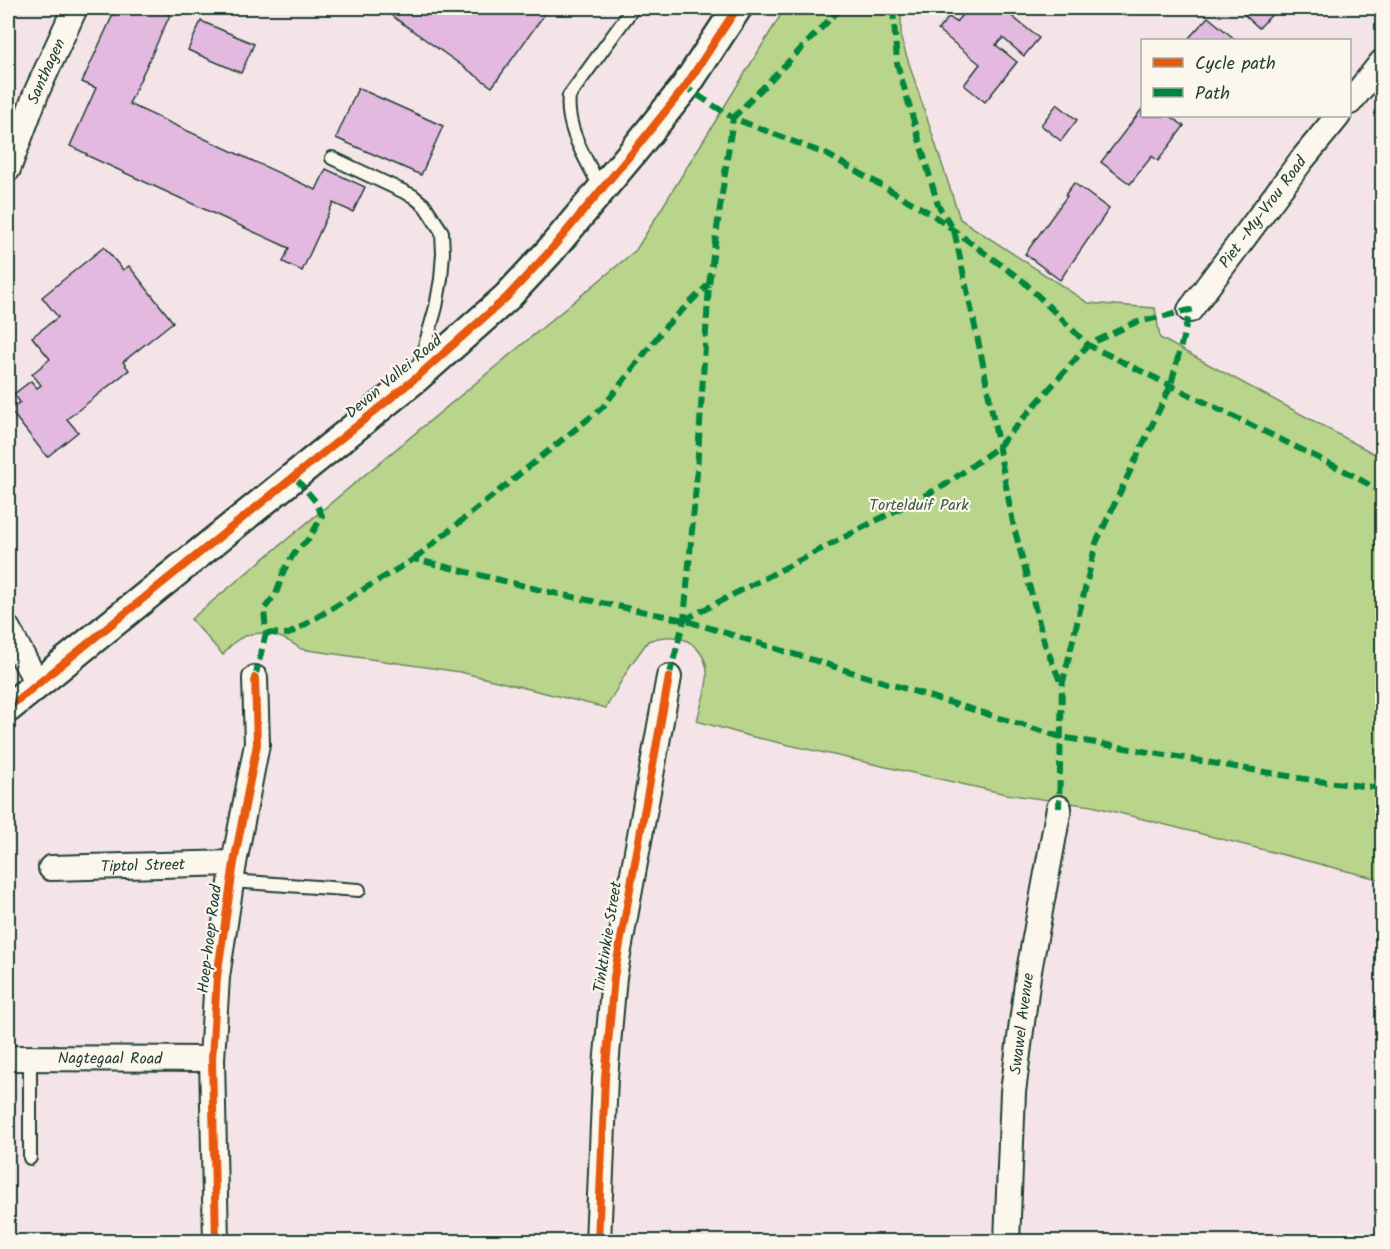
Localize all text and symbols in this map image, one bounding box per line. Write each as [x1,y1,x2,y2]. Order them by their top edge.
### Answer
street label: Santhagen [21,34,72,108]
legend [1141,39,1351,117]
text: Cycle path [1195,50,1276,79]
text: Path [1195,80,1230,109]
street label: Piet -My-Vrou Road [1213,150,1314,274]
street label: Devon Vallei Road [340,328,449,425]
park label: Tortelduif Park [869,493,969,518]
street label: Tiptol Street [100,852,186,879]
street label: Tinktinkie Street [587,879,629,994]
street label: Hoep-hoep Road [191,882,229,995]
street label: Swawel Avenue [1003,971,1041,1076]
street label: Nagtegaal Road [58,1046,163,1071]

